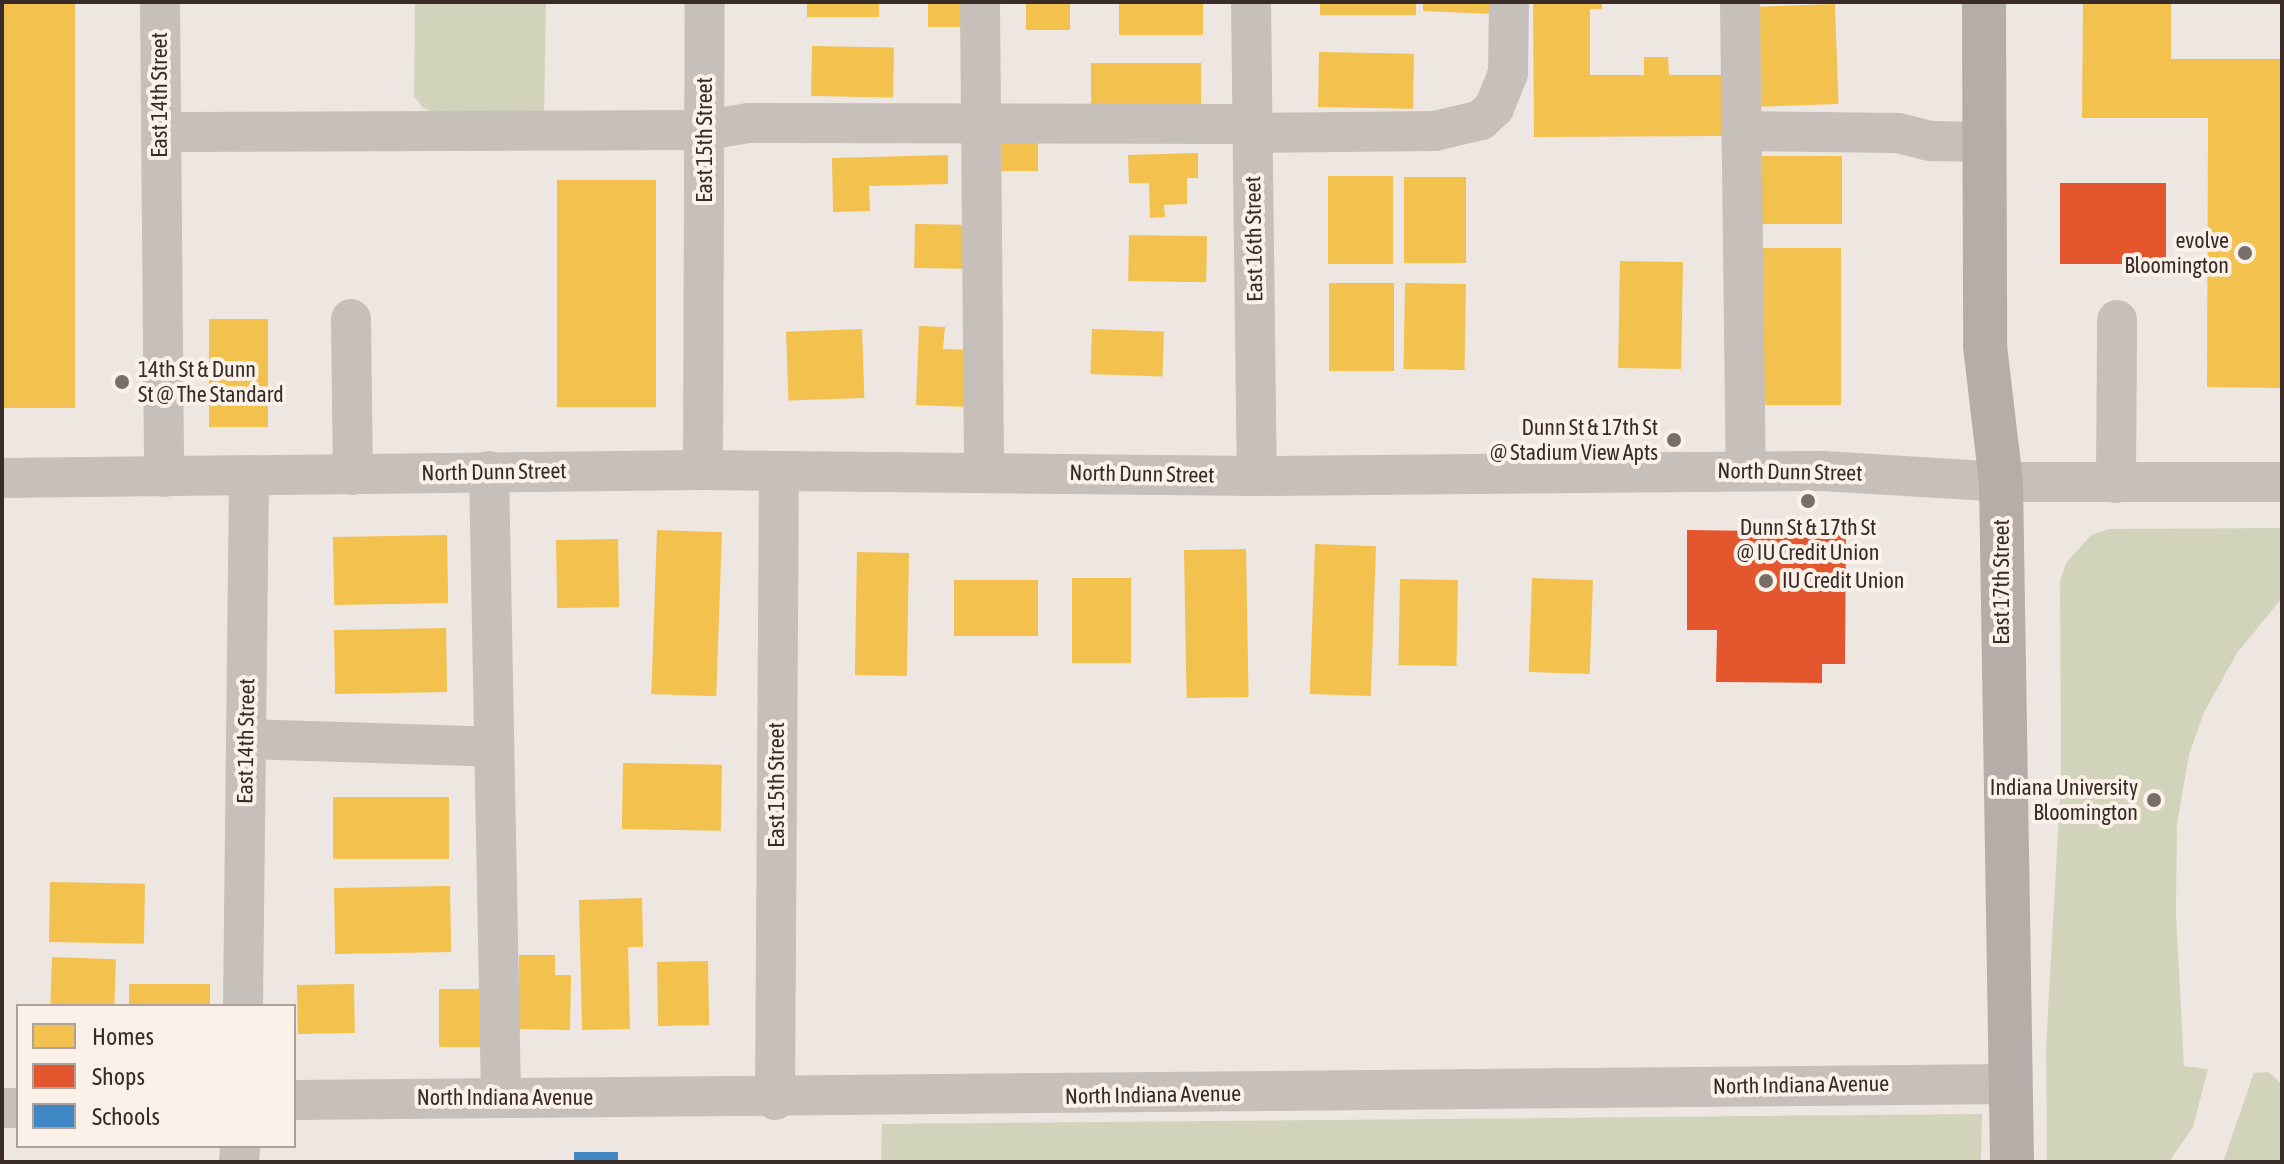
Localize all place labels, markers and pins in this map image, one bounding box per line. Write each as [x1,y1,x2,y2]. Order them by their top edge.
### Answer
place label: evolve Bloomington [2124,227,2229,278]
marker: evolve Bloomington [2236,244,2254,262]
place label: 14th St & Dunn St @ The Standard [138,356,284,408]
marker: 14th St & Dunn St @ The Standard [113,373,131,391]
place label: Dunn St & 17th St @ Stadium View Apts [1490,414,1658,466]
marker: Dunn St & 17th St @ Stadium View Apts [1665,431,1683,449]
marker: Dunn St & 17th St @ IU Credit Union [1799,492,1817,510]
place label: Dunn St & 17th St @ IU Credit Union [1737,514,1879,566]
place label: IU Credit Union [1782,568,1904,594]
marker: IU Credit Union [1757,572,1775,590]
place label: Indiana University Bloomington [1990,774,2138,826]
marker: Indiana University Bloomington [2145,791,2163,809]

